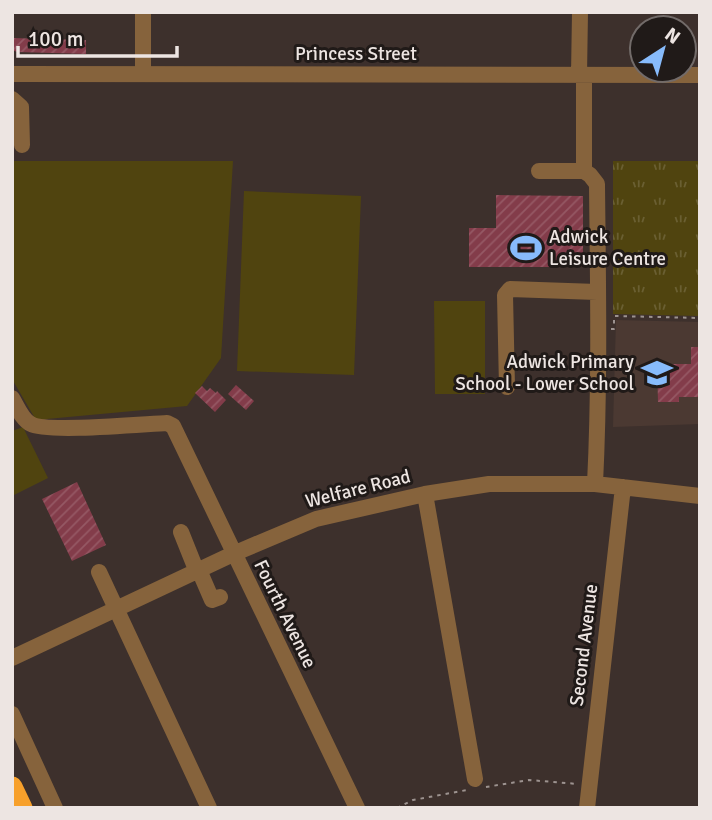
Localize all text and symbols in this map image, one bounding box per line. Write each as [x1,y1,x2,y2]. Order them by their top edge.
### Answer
scale bar [18,14,177,58]
north arrow [628,14,698,84]
text: N [660,22,685,50]
text: 100 m [28,26,83,52]
street label: Princess Street [295,42,417,66]
place label: Adwick Leisure Centre [549,225,666,271]
sports icon: Adwick Leisure Centre [509,231,543,265]
place label: Adwick Primary School - Lower School [455,350,634,396]
school or university icon: Adwick Primary School - Lower School [640,356,674,390]
street label: Welfare Road [303,464,413,514]
street label: Fourth Avenue [248,556,322,672]
street label: Second Avenue [565,583,603,707]

